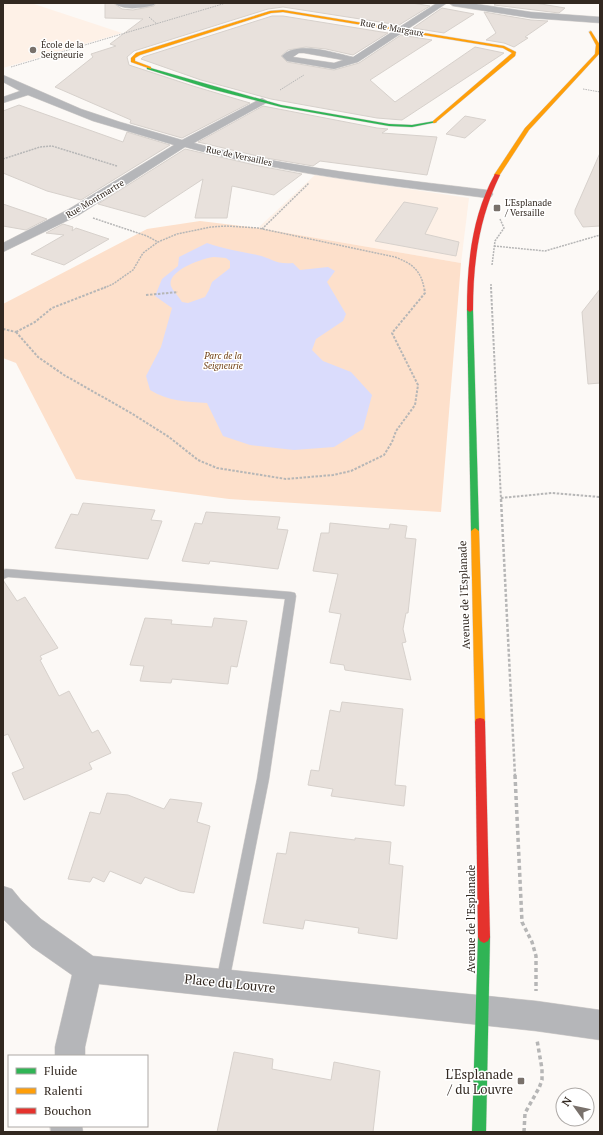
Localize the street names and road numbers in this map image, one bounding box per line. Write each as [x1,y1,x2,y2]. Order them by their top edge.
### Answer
street label: Rue de Margaux [359,17,425,40]
street label: Rue de Versailles [205,143,273,169]
street label: Rue Montmartre [64,177,127,221]
street label: Avenue de l'Esplanade [455,540,473,650]
street label: Avenue de l'Esplanade [464,864,478,973]
street label: Place du Louvre [184,969,276,997]

